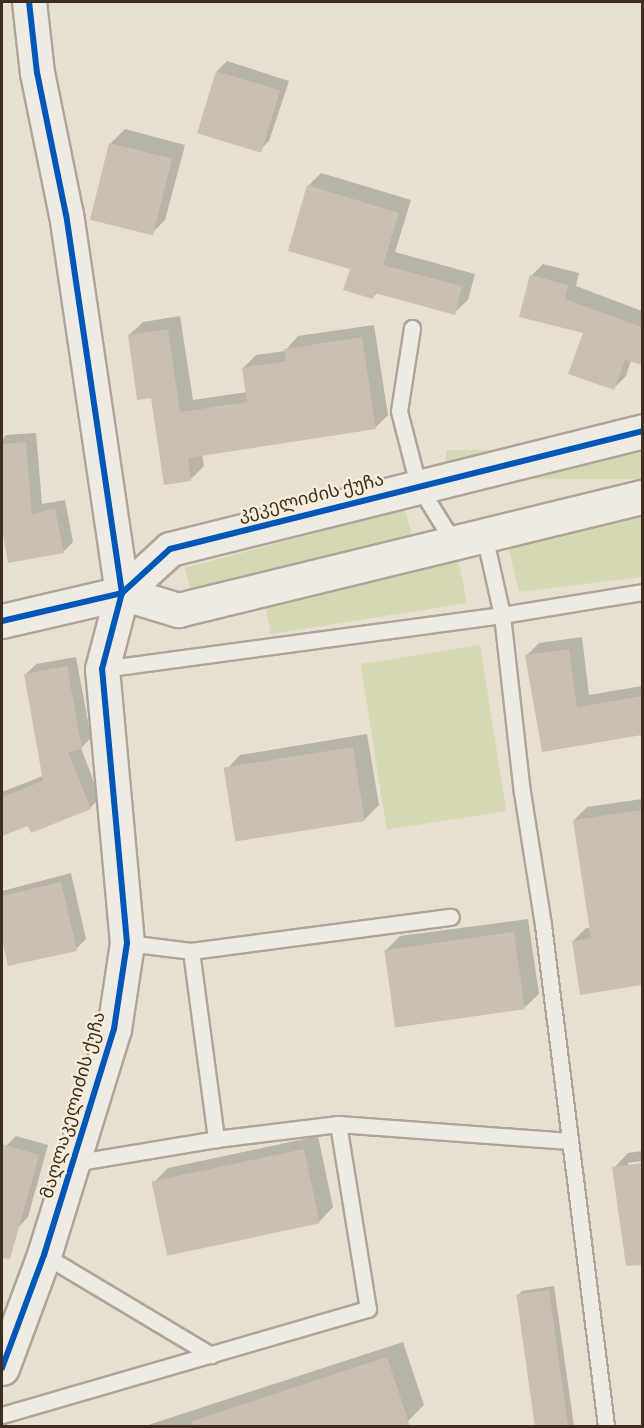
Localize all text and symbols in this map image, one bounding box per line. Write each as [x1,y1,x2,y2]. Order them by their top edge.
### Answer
street label: კეკელიძის ქუჩა [236,468,386,526]
street label: მაღლაკელიძის ქუჩა [36,1009,110,1201]

